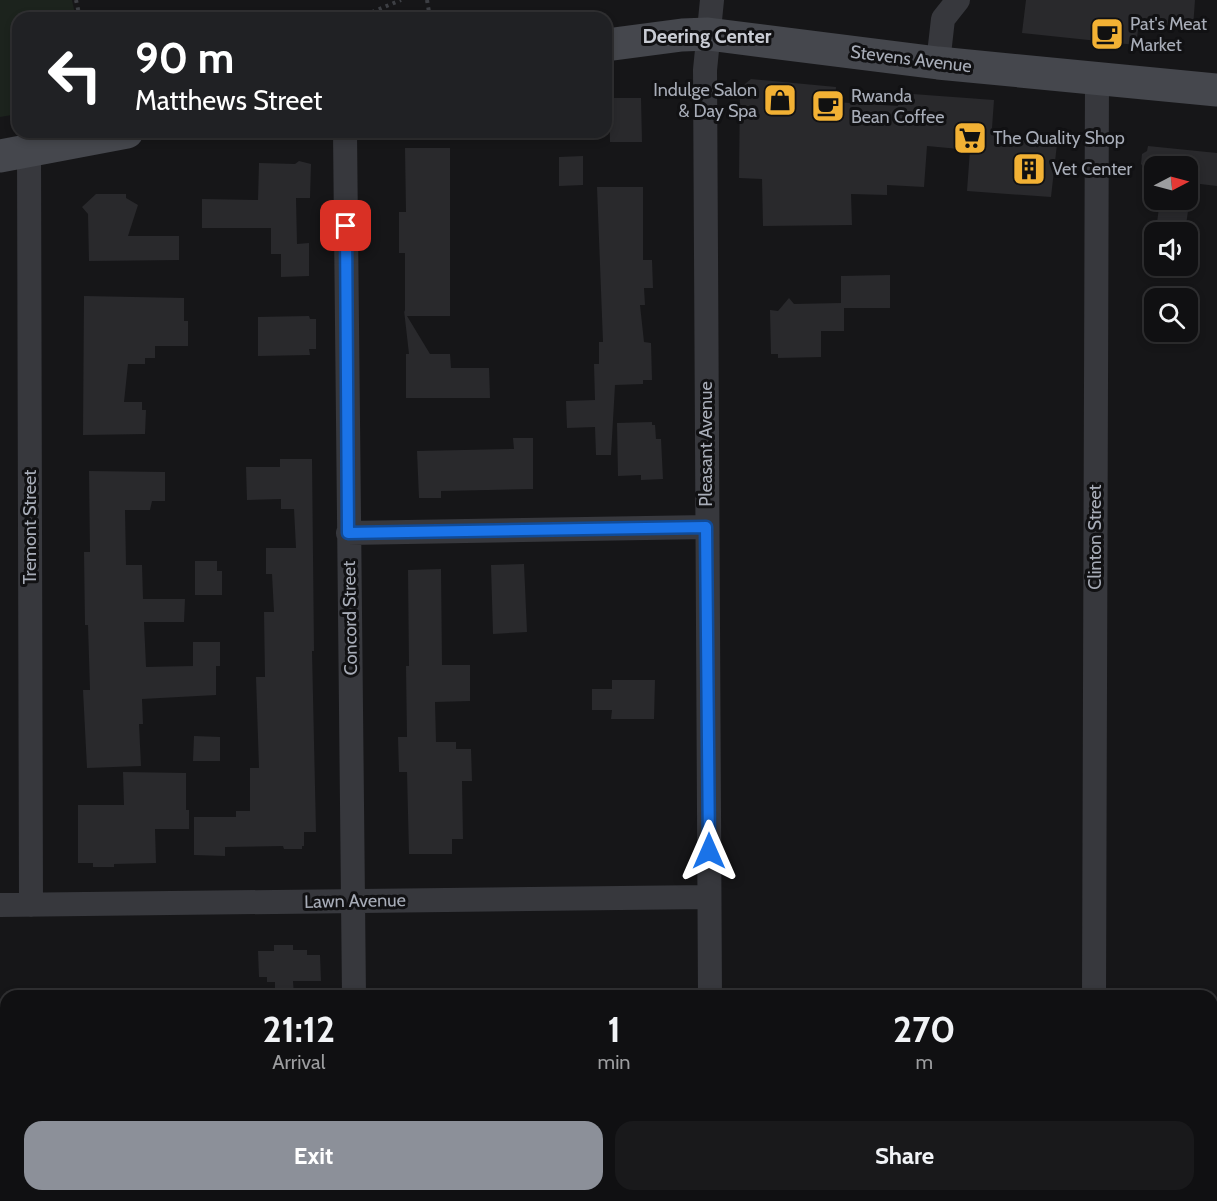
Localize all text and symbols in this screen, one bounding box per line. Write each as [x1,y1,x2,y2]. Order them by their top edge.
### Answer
place label: Pat's Meat Market [1130,13,1207,56]
cafe icon: Pat's Meat Market [1089,16,1125,52]
district label: Deering Center [643,24,772,48]
text: 90 m [135,32,234,84]
icon: left [36,36,114,114]
street label: Stevens Avenue [849,41,973,77]
place label: Indulge Salon & Day Spa [653,79,757,122]
shop icon: Indulge Salon & Day Spa [762,82,798,118]
text: Matthews Street [135,84,322,117]
place label: Rwanda Bean Coffee [851,85,945,128]
cafe icon: Rwanda Bean Coffee [810,88,846,124]
supermarket icon: The Quality Shop [952,120,988,156]
place label: The Quality Shop [993,127,1125,149]
building icon: Vet Center [1011,151,1047,187]
north arrow [1144,156,1198,210]
map controls [1144,156,1198,342]
place label: Vet Center [1052,158,1132,180]
pin [320,200,371,251]
icon: arrive [329,209,362,242]
button: sound [1144,222,1198,276]
button: search [1144,288,1198,342]
street label: Pleasant Avenue [695,381,717,507]
street label: Tremont Street [19,470,41,584]
street label: Clinton Street [1084,484,1106,590]
street label: Concord Street [338,561,362,675]
position arrow [677,819,741,883]
street label: Lawn Avenue [304,889,406,913]
text: 21:12 [262,1007,335,1051]
text: 1 [607,1007,621,1051]
text: 270 [893,1007,956,1051]
text: Arrival [272,1050,325,1074]
text: min [598,1050,631,1074]
text: m [916,1050,933,1074]
button: Exit [24,1121,603,1190]
button: Share [615,1121,1194,1190]

